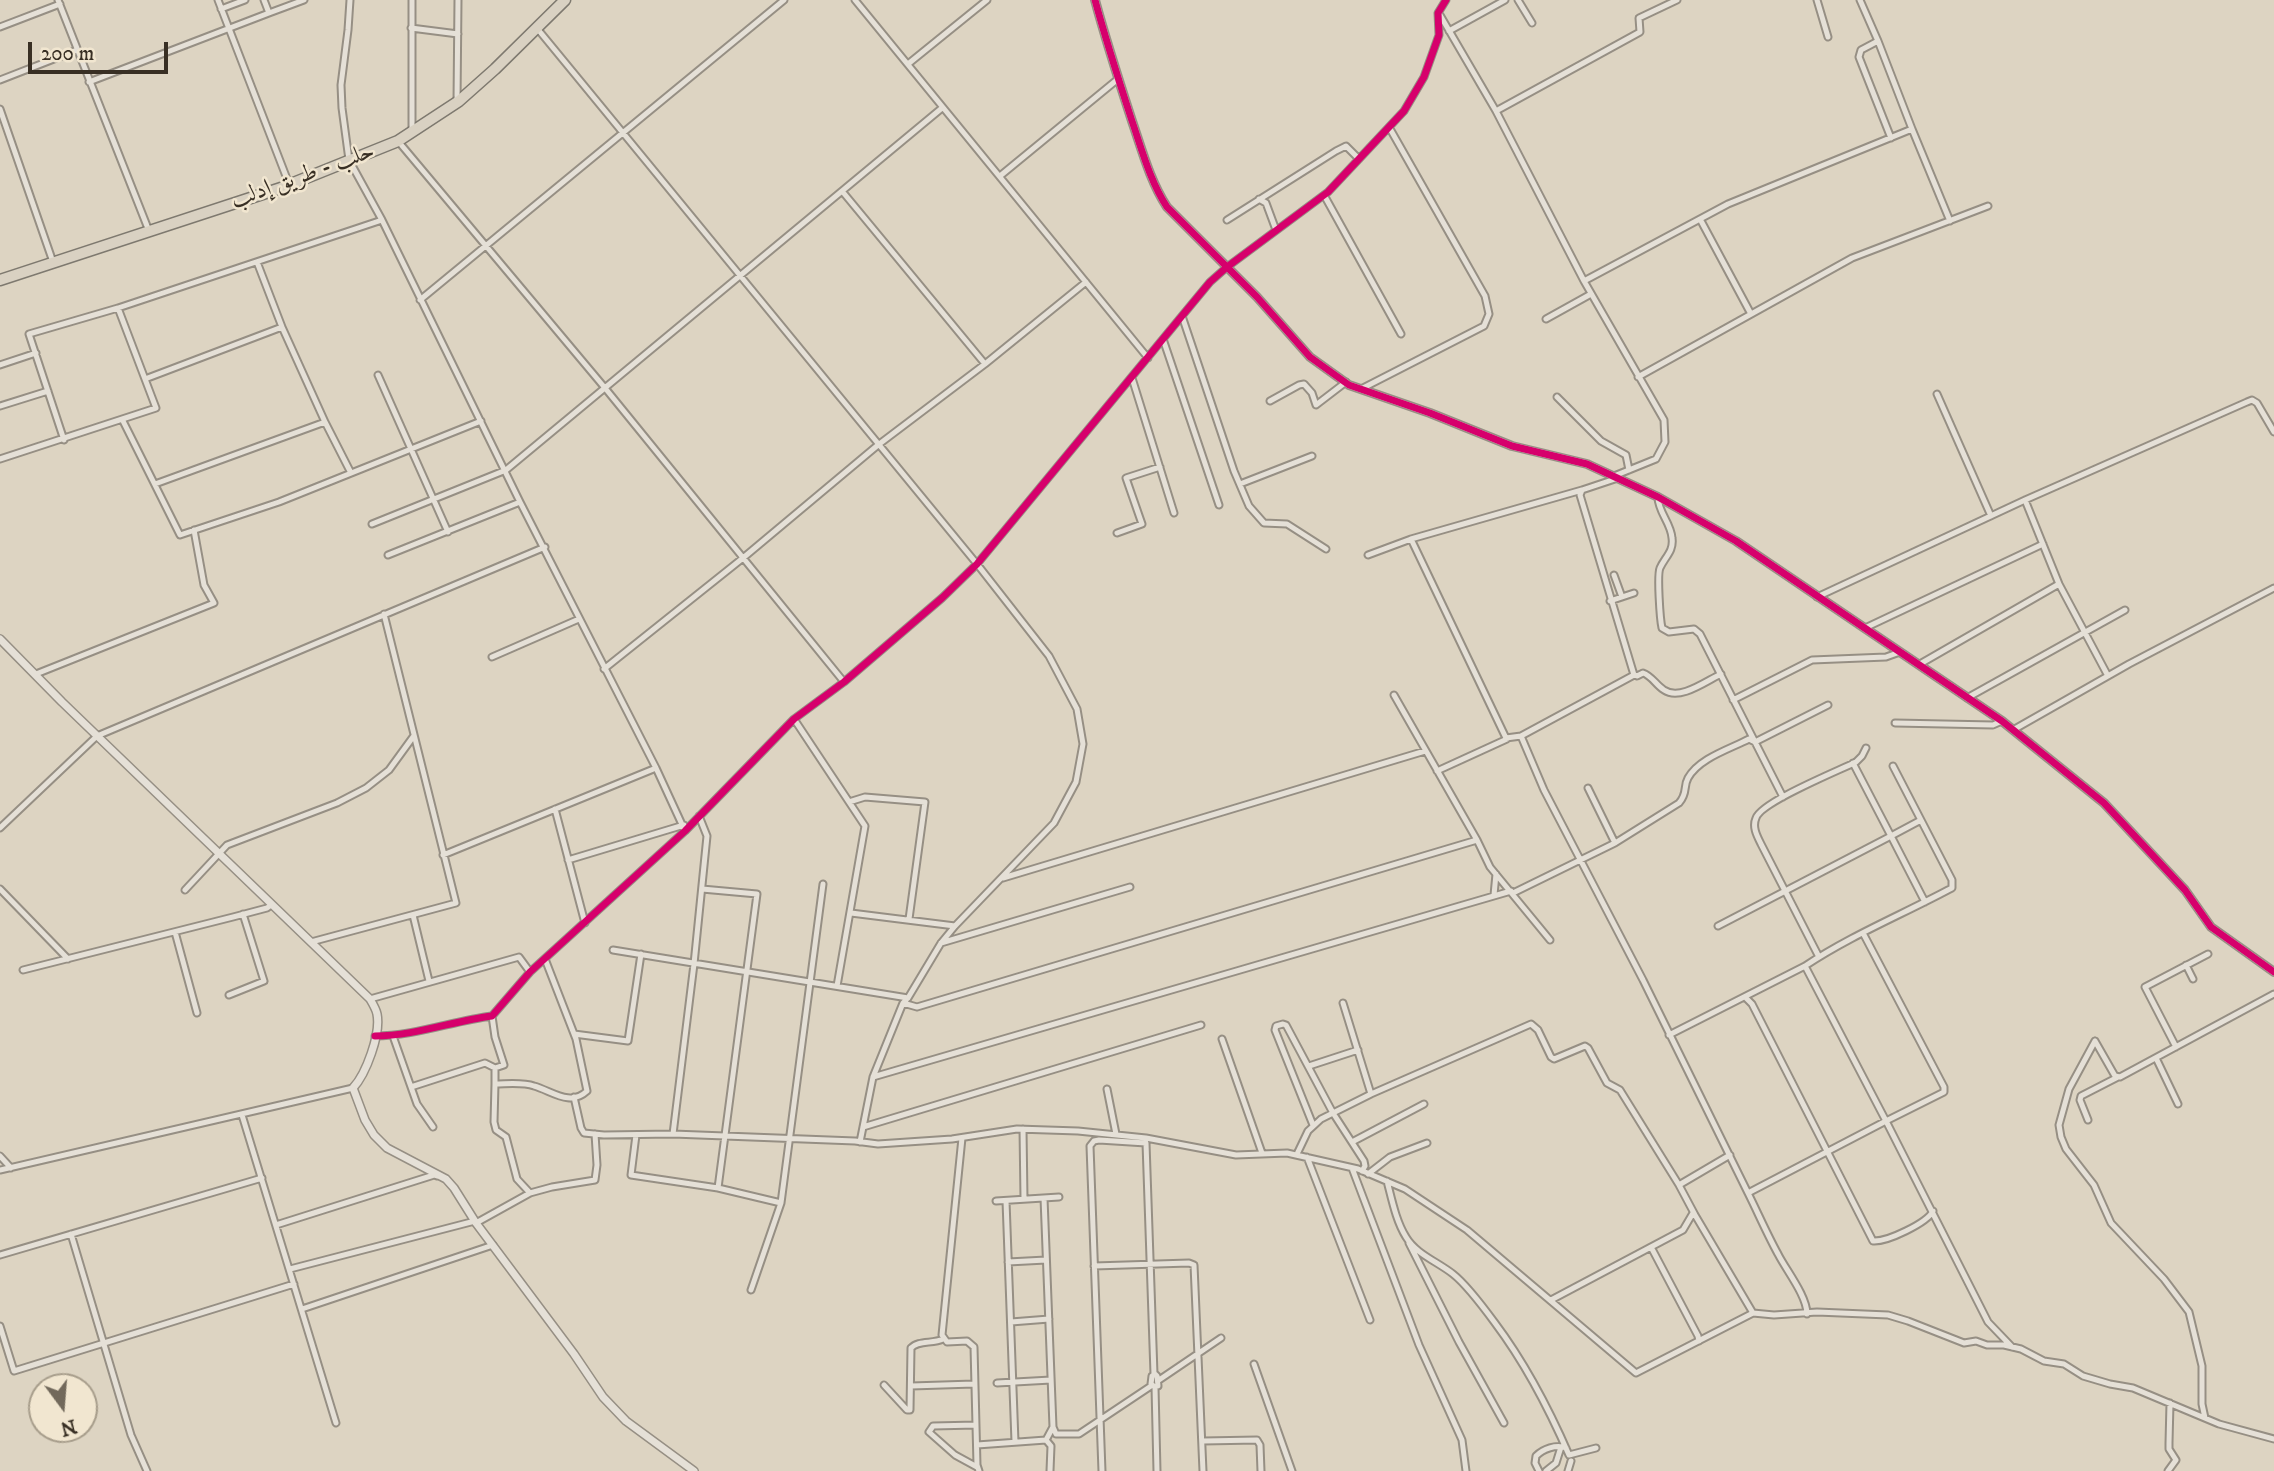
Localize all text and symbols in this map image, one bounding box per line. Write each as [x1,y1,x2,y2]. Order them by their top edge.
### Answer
scale bar [32,28,172,72]
text: 200 m [41,41,94,67]
street label: حلب - طريق إدلب [227,138,379,216]
north arrow [28,1373,98,1443]
text: N [58,1414,79,1440]

